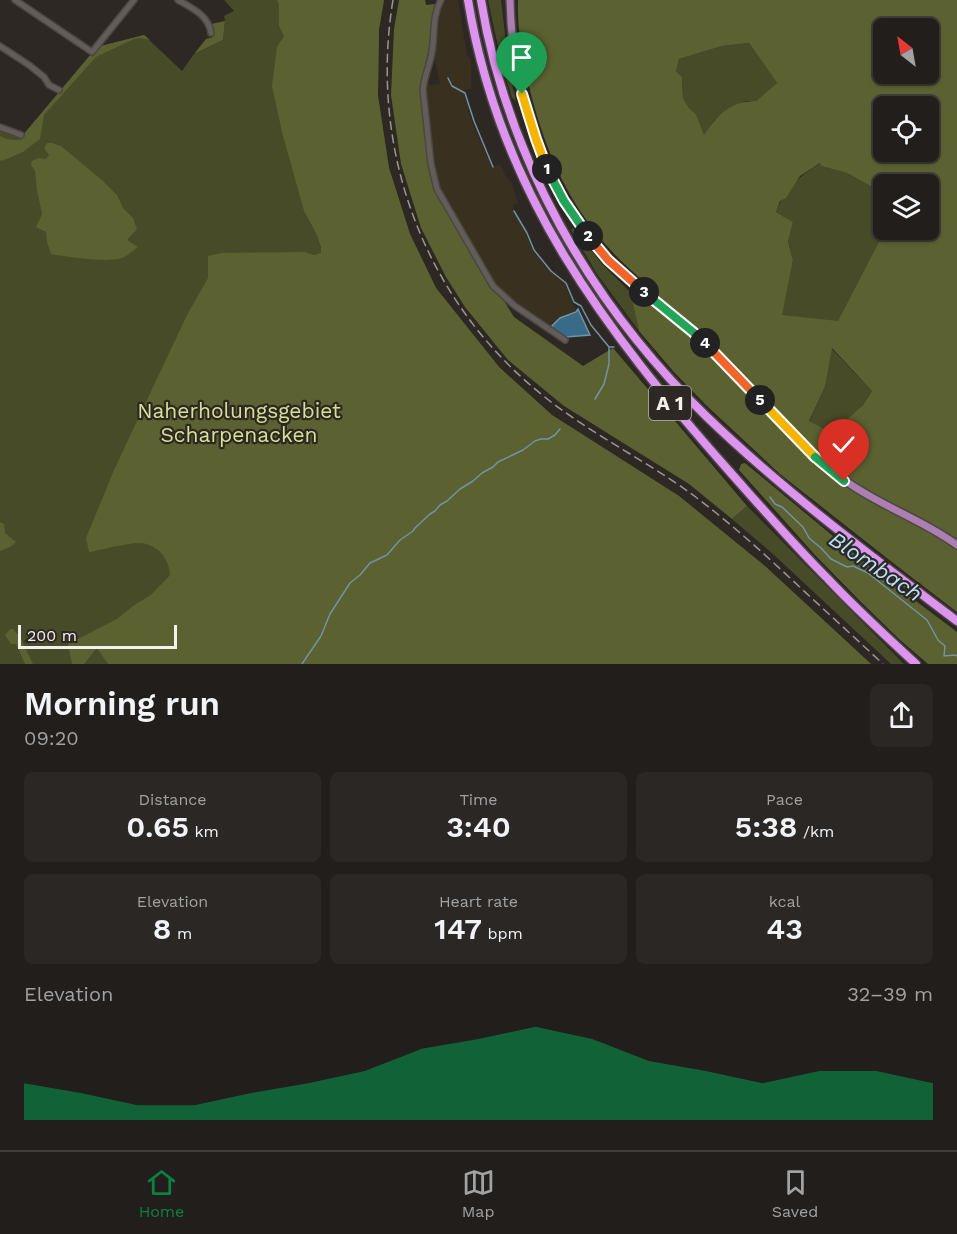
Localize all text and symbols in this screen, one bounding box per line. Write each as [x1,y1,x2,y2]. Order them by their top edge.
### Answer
north arrow [873,18,939,84]
map controls [873,18,939,240]
pin [496,32,547,94]
icon: arrive [505,41,538,74]
button: locate [873,96,939,162]
pin: 1 [532,154,562,184]
text: 1 [544,159,550,178]
button: layers [873,174,939,240]
pin: 2 [573,221,603,251]
text: 2 [583,226,593,245]
pin: 3 [629,277,659,307]
text: 3 [639,282,649,301]
pin: 4 [690,328,720,358]
text: 4 [700,333,710,352]
pin: 5 [745,385,775,415]
road number: A 1 [649,386,691,420]
text: 5 [755,390,765,409]
park label: Naherholungsgebiet Scharpenacken [137,398,341,447]
pin [818,419,869,481]
icon: check [827,428,860,461]
water label: Blombach [825,526,927,607]
scale bar [18,622,177,650]
text: 200 m [27,626,77,645]
text: Morning run [24,684,220,723]
button: share [870,684,933,747]
text: 09:20 [24,726,79,750]
text: Distance [138,790,207,809]
text: Time [459,790,498,809]
text: Pace [766,790,803,809]
text: 0.65 [126,809,189,844]
text: 3:40 [446,809,511,844]
text: 5:38 [735,809,798,844]
text: km [189,822,219,841]
text: /km [798,822,834,841]
text: Elevation [137,892,208,911]
text: Heart rate [439,892,518,911]
text: kcal [769,892,800,911]
text: 8 [153,911,171,946]
text: 147 [434,911,482,946]
text: 43 [766,911,803,946]
text: m [171,924,192,943]
text: bpm [482,924,523,943]
text: Elevation [24,982,113,1006]
text: 32–39 m [847,982,933,1006]
tab: Home [139,1166,184,1221]
tab: Map [462,1166,495,1221]
tab: Saved [772,1166,818,1221]

